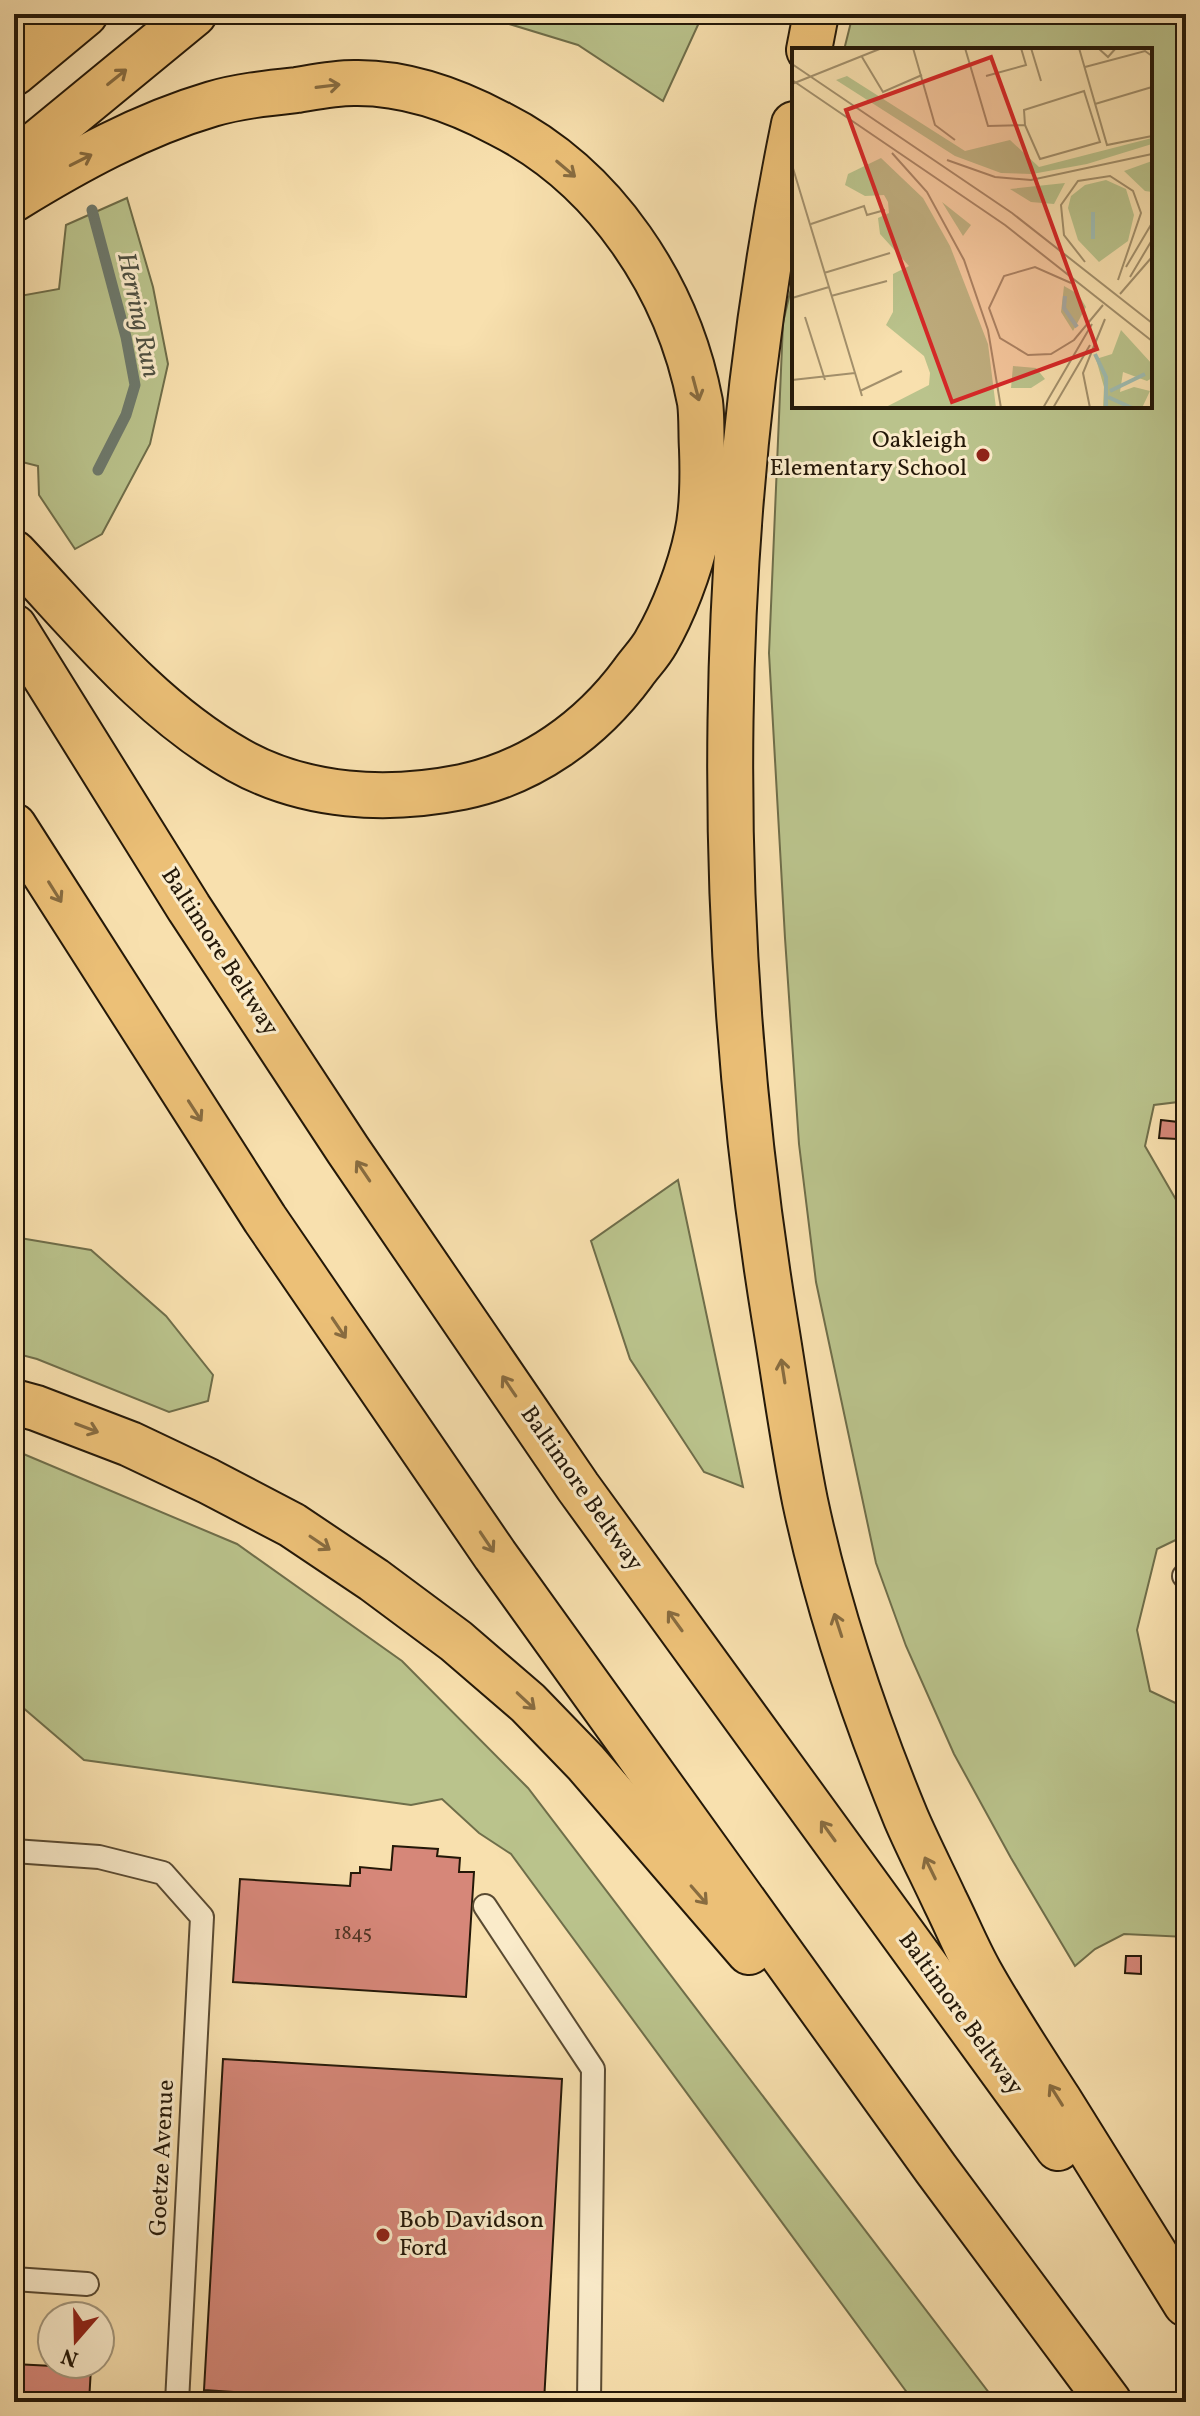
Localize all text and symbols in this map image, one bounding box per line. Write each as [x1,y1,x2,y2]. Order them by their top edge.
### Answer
inset map [792,48,1152,408]
one-way arrow [107,68,127,86]
one-way arrow [315,78,340,93]
one-way arrow [69,152,93,168]
one-way arrow [555,160,576,178]
water label: Herring Run [107,249,169,381]
one-way arrow [690,375,705,401]
place label: Oakleigh Elementary School [769,424,967,486]
marker: Oakleigh Elementary School [974,446,992,464]
street label: Baltimore Beltway [152,861,286,1043]
one-way arrow [48,880,64,903]
one-way arrow [187,1100,204,1122]
one-way arrow [354,1160,371,1182]
one-way arrow [331,1316,348,1338]
one-way arrow [775,1359,790,1385]
one-way arrow [501,1375,517,1397]
street label: Baltimore Beltway [511,1400,651,1579]
one-way arrow [75,1421,99,1436]
one-way arrow [478,1531,495,1553]
one-way arrow [308,1535,330,1552]
one-way arrow [667,1611,684,1632]
one-way arrow [830,1613,845,1639]
one-way arrow [516,1692,536,1711]
one-way arrow [819,1821,836,1843]
one-way arrow [922,1857,937,1881]
one-way arrow [690,1884,708,1904]
house number: 1845 [334,1920,372,1948]
street label: Baltimore Beltway [889,1925,1031,2103]
street label: Goetze Avenue [142,2079,184,2237]
one-way arrow [1047,2084,1063,2107]
place label: Bob Davidson Ford [399,2204,544,2266]
marker: Bob Davidson Ford [374,2226,392,2244]
north arrow [36,2300,116,2380]
text: N [57,2339,83,2374]

